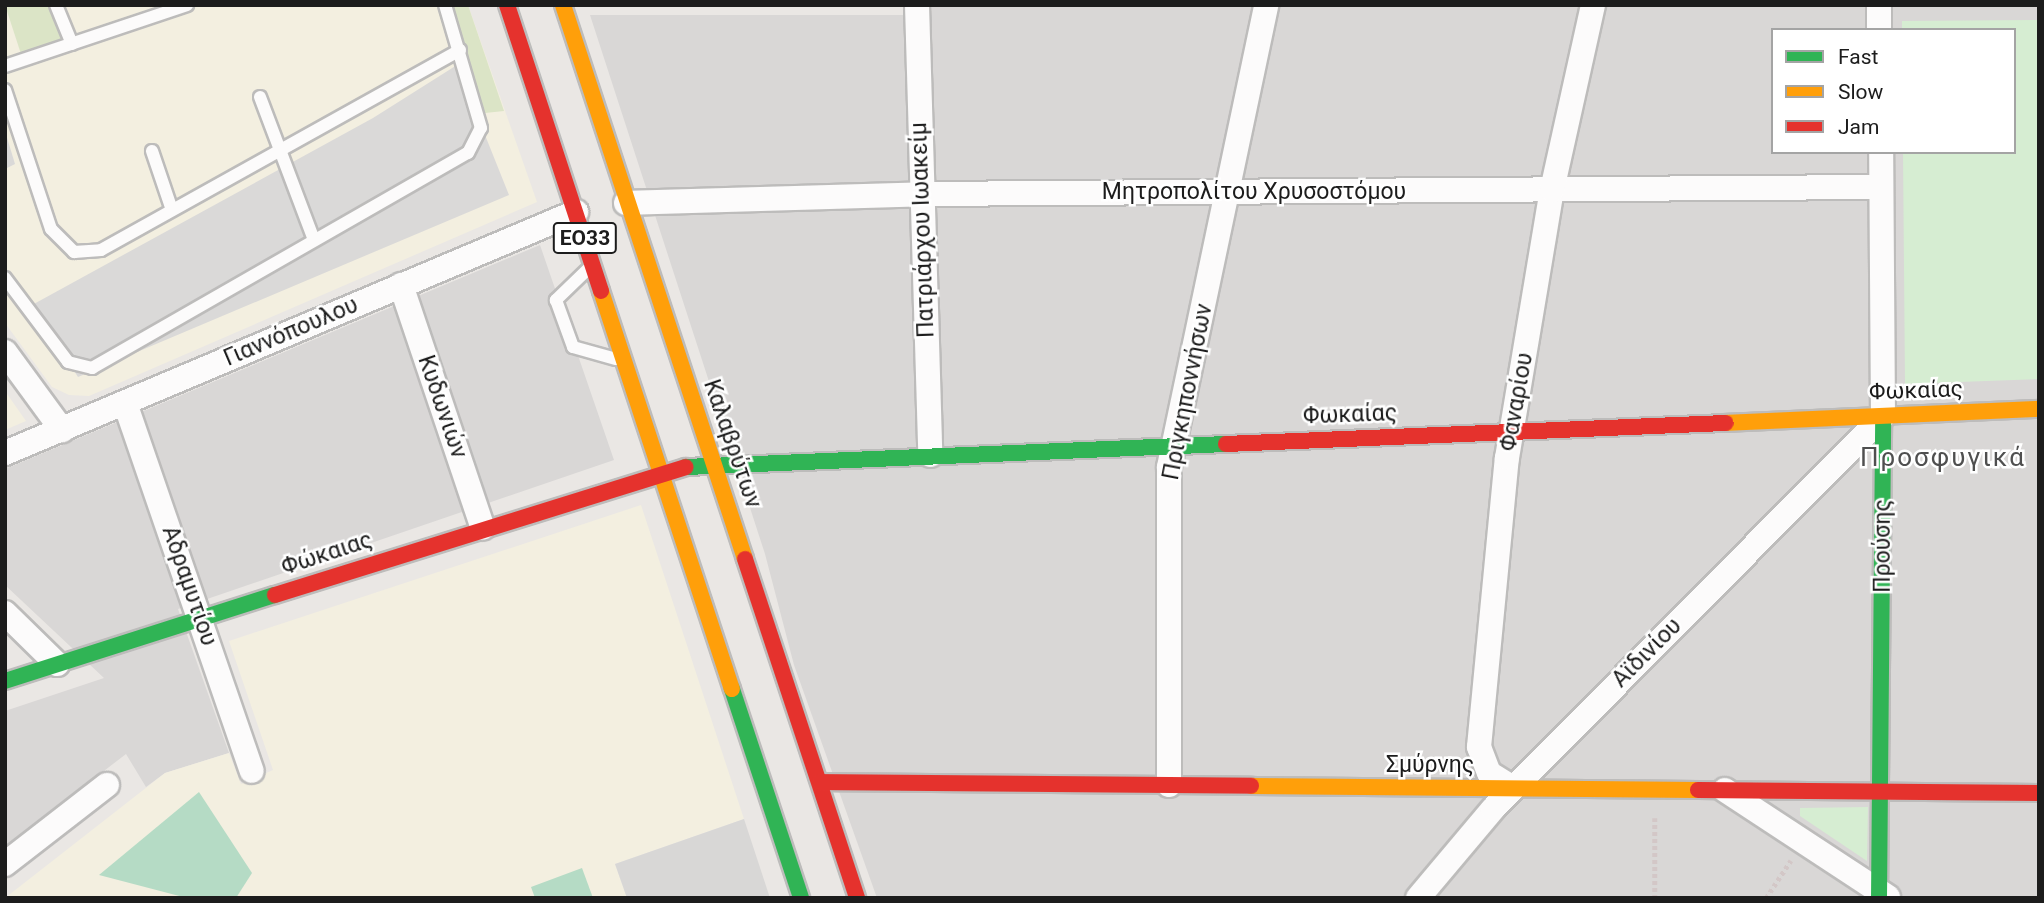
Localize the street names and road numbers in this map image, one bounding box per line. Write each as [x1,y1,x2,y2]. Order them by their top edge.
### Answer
street label: Πατριάρχου Ιωακείμ [905,122,941,338]
street label: Μητροπολίτου Χρυσοστόμου [1102,178,1406,206]
road number: ΕΟ33 [552,220,618,256]
street label: Γιαννόπουλου [220,291,362,373]
street label: Πριγκηποννήσων [1157,302,1219,482]
street label: Φαναρίου [1495,351,1539,453]
street label: Κυδωνιών [411,352,473,462]
street label: Καλαβρύτων [697,376,767,512]
street label: Φωκαίας [1869,376,1963,406]
street label: Φωκαίας [1303,400,1397,430]
street label: Προύσης [1869,499,1897,593]
street label: Αδραμυτίου [156,523,222,649]
street label: Φώκαιας [278,526,376,582]
street label: Αϊδινίου [1607,613,1687,693]
street label: Σμύρνης [1386,751,1474,779]

